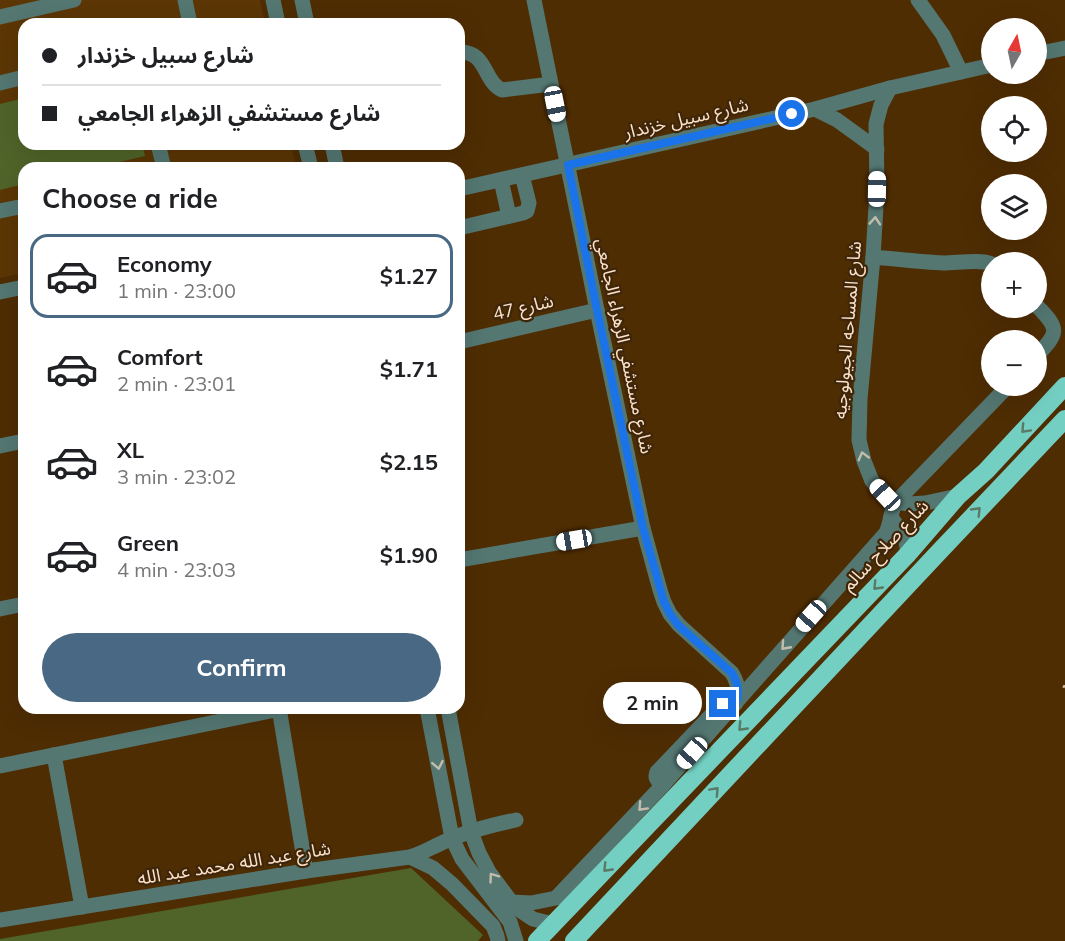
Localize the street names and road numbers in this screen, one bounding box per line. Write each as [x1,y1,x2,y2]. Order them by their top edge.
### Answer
street label: شارع سبيل خزندار [621,92,751,147]
street label: شارع مستشفي الزهراء الجامعي [588,236,659,457]
street label: شارع المساحه الجيولوجيه [828,240,869,420]
street label: شارع 47 [491,289,556,328]
street label: شارع صلاح سالم [837,494,936,598]
street label: شارع عبد الله محمد عبد الله [136,836,333,893]

